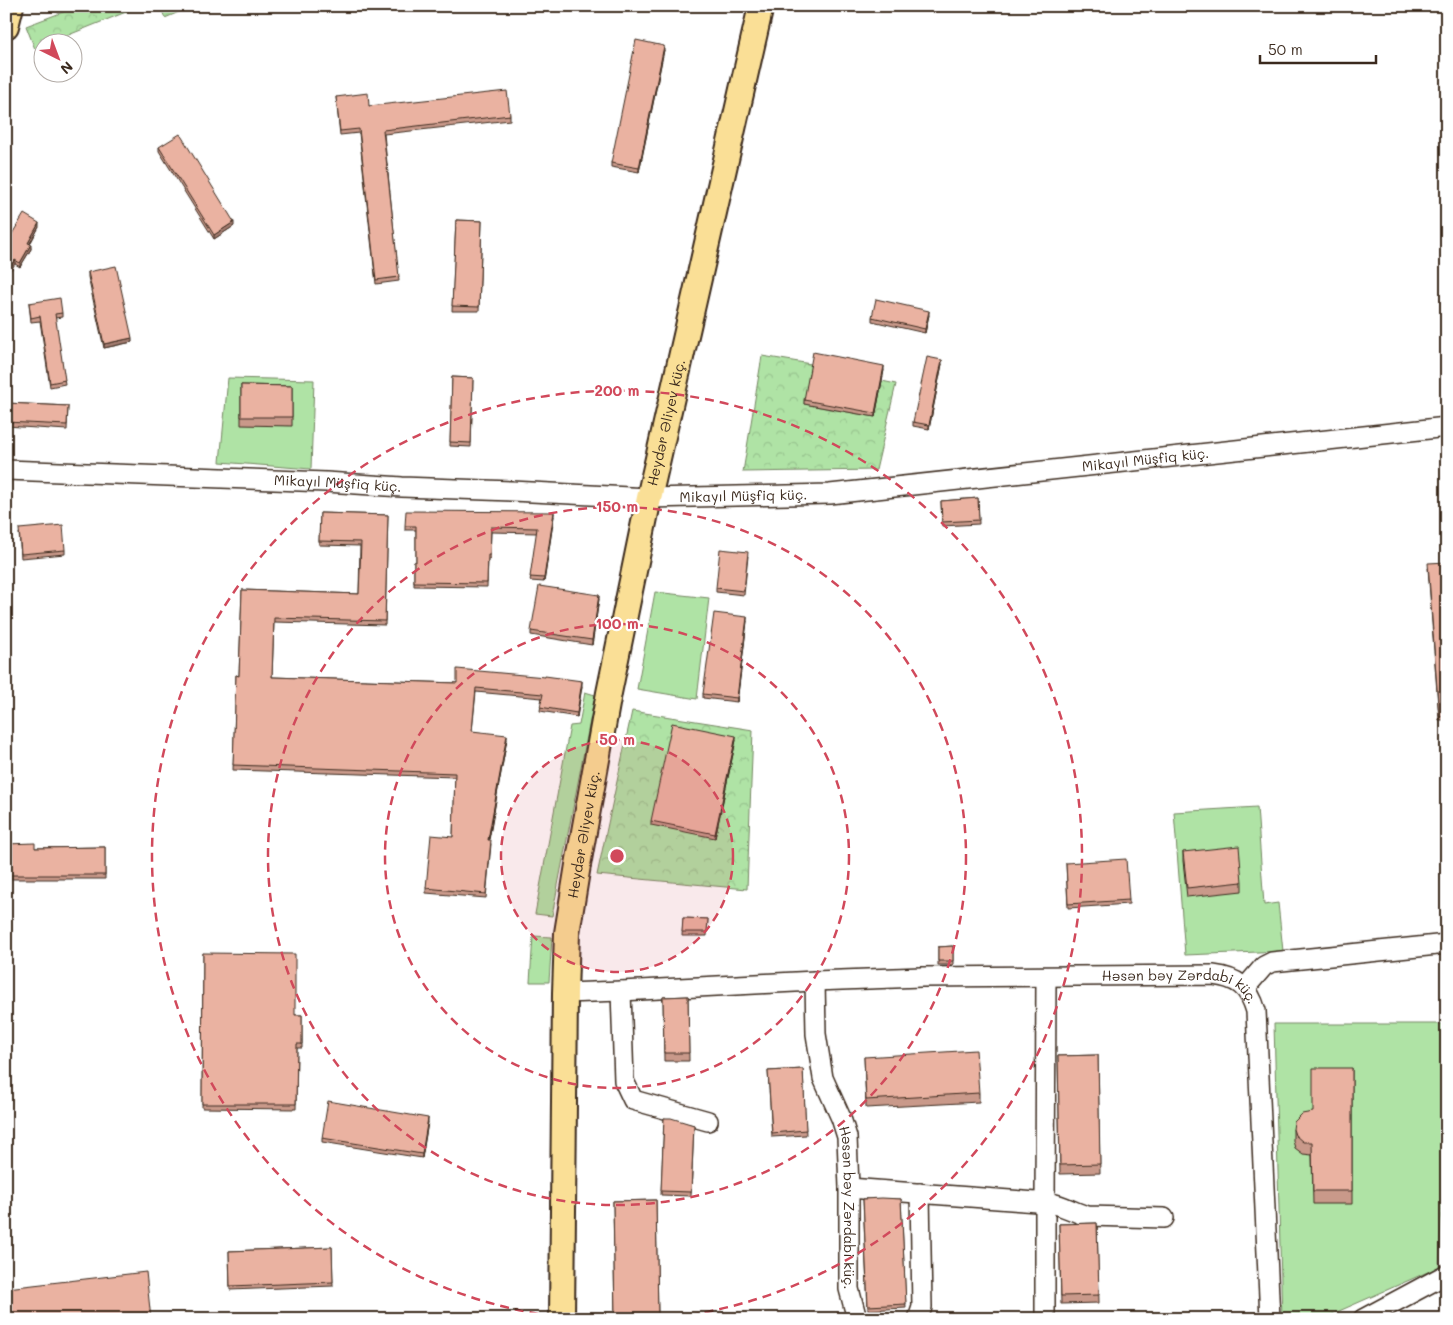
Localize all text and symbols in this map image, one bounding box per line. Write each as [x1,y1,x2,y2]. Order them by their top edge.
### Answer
north arrow [32,32,82,82]
scale bar [1260,32,1377,64]
text: 50 m [1268,39,1303,59]
text: N [57,57,77,79]
street label: Heydər Əliyev küç. [642,357,689,488]
text: 200 m [595,380,640,400]
street label: Mikayıl Müşfiq küç. [1081,443,1210,476]
street label: Mikayıl Müşfiq küç. [274,470,402,496]
street label: Mikayıl Müşfiq küç. [679,485,807,506]
text: 150 m [596,496,638,516]
text: 100 m [595,613,639,633]
text: 50 m [599,729,635,749]
street label: Heydər Əliyev küç. [563,769,604,900]
centre of rings [608,847,626,865]
street label: Həsən bəy Zərdabi küç. [1102,965,1263,1007]
street label: Həsən bəy Zərdabi küç. [835,1123,859,1289]

